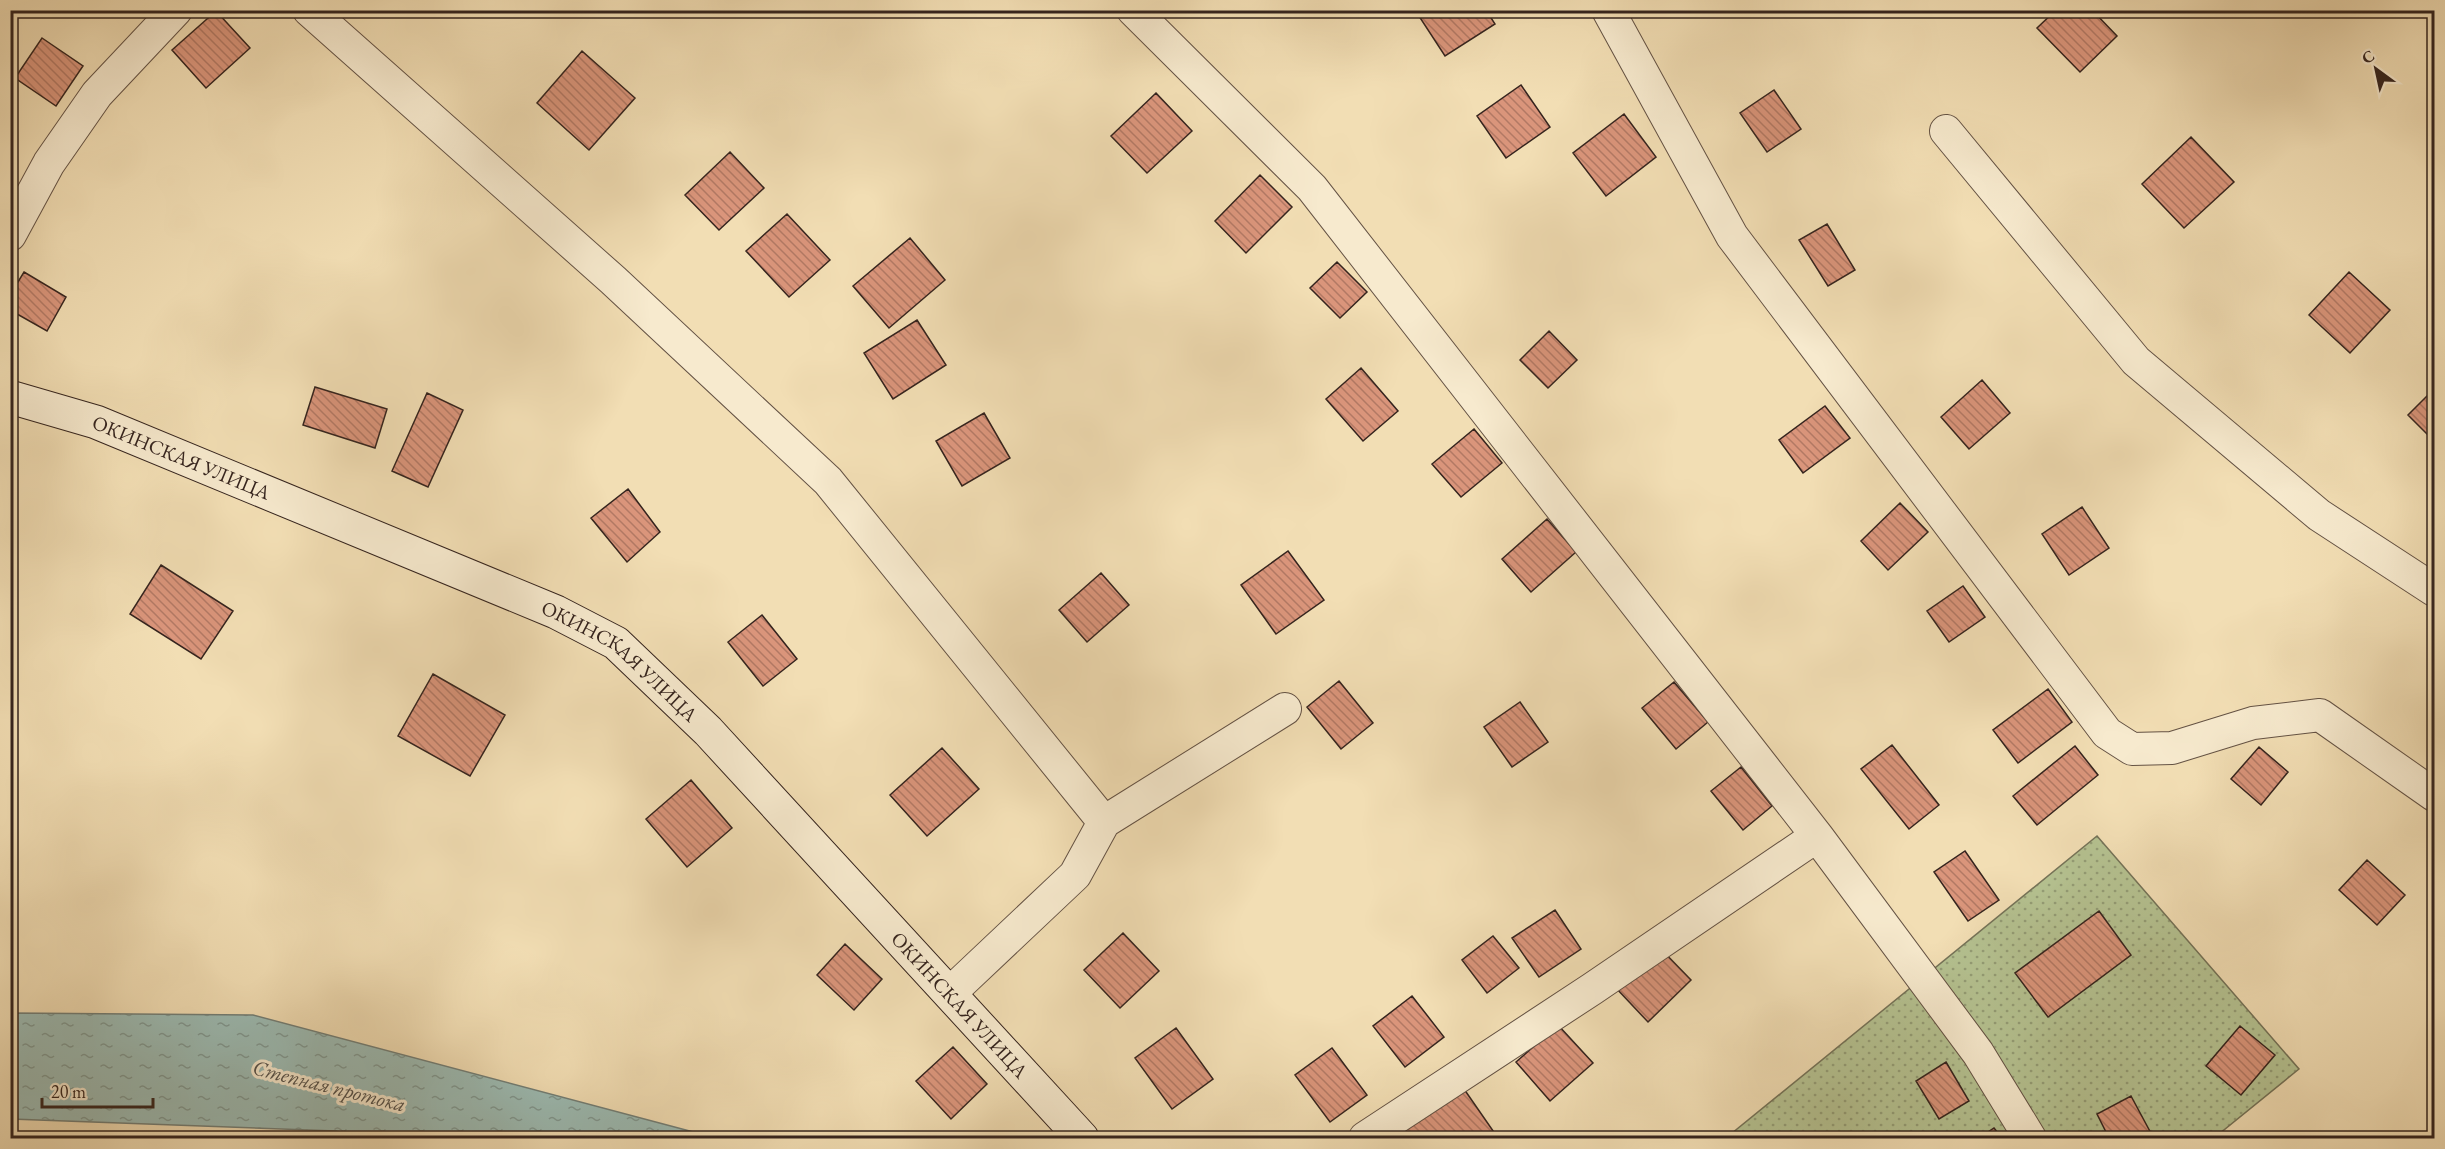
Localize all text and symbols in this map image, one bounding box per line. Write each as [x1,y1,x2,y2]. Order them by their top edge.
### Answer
north arrow [2346,39,2406,99]
text: С [2358,45,2379,69]
street label: ОКИНСКАЯ УЛИЦА [88,409,275,506]
street label: ОКИНСКАЯ УЛИЦА [538,594,703,727]
street label: ОКИНСКАЯ УЛИЦА [886,926,1034,1084]
water label: Степная протока [250,1053,408,1118]
scale bar [42,1071,153,1109]
text: 20 m [51,1080,86,1103]

